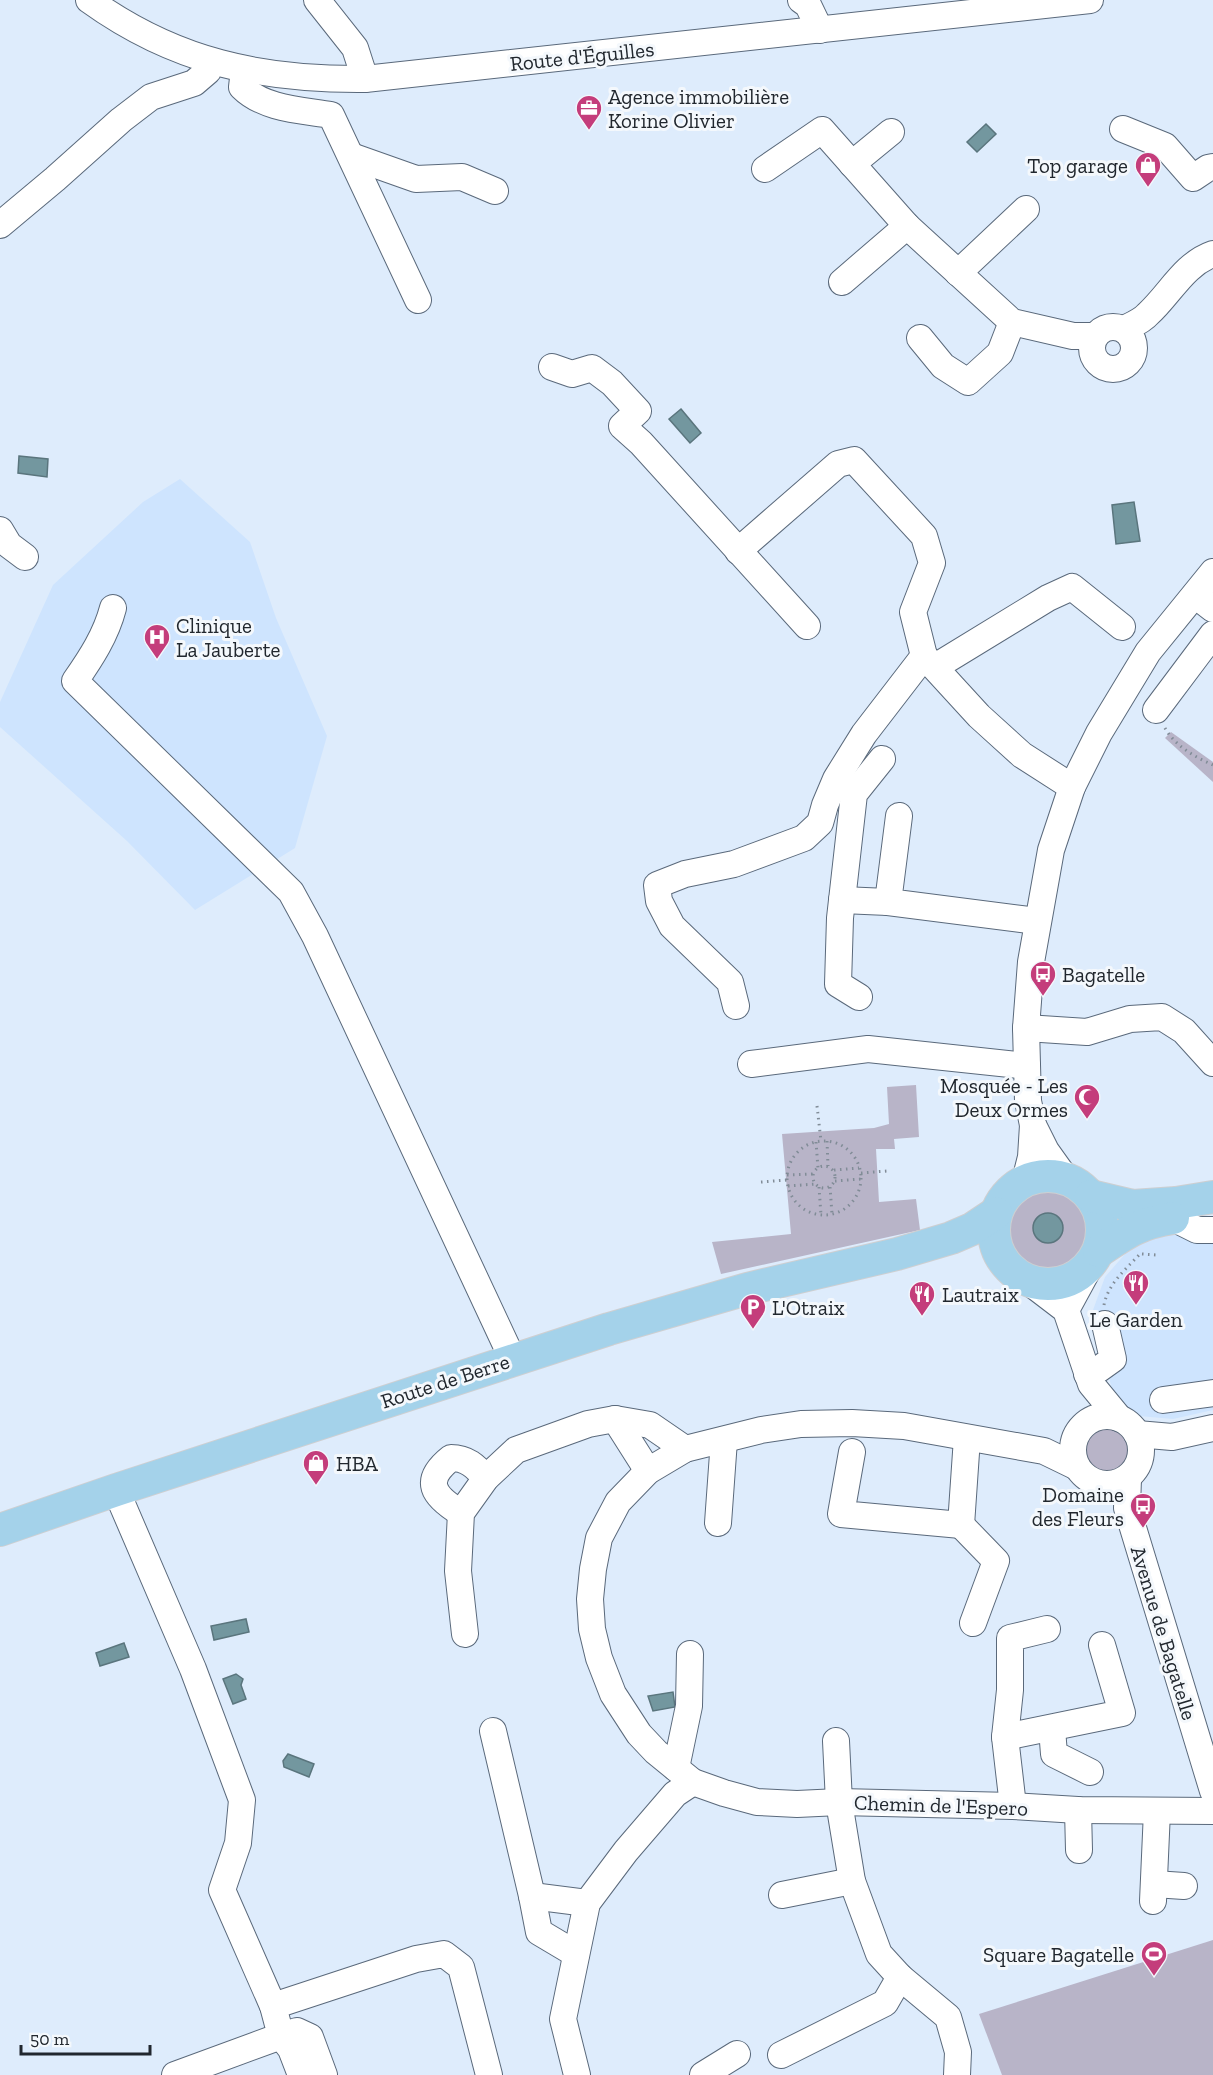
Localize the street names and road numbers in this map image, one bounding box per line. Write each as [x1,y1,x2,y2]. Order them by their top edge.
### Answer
street label: Route d'Éguilles [509,36,655,76]
street label: Route de Berre [377,1348,513,1414]
street label: Avenue de Bagatelle [1126,1543,1202,1723]
street label: Chemin de l'Espero [854,1789,1028,1821]

